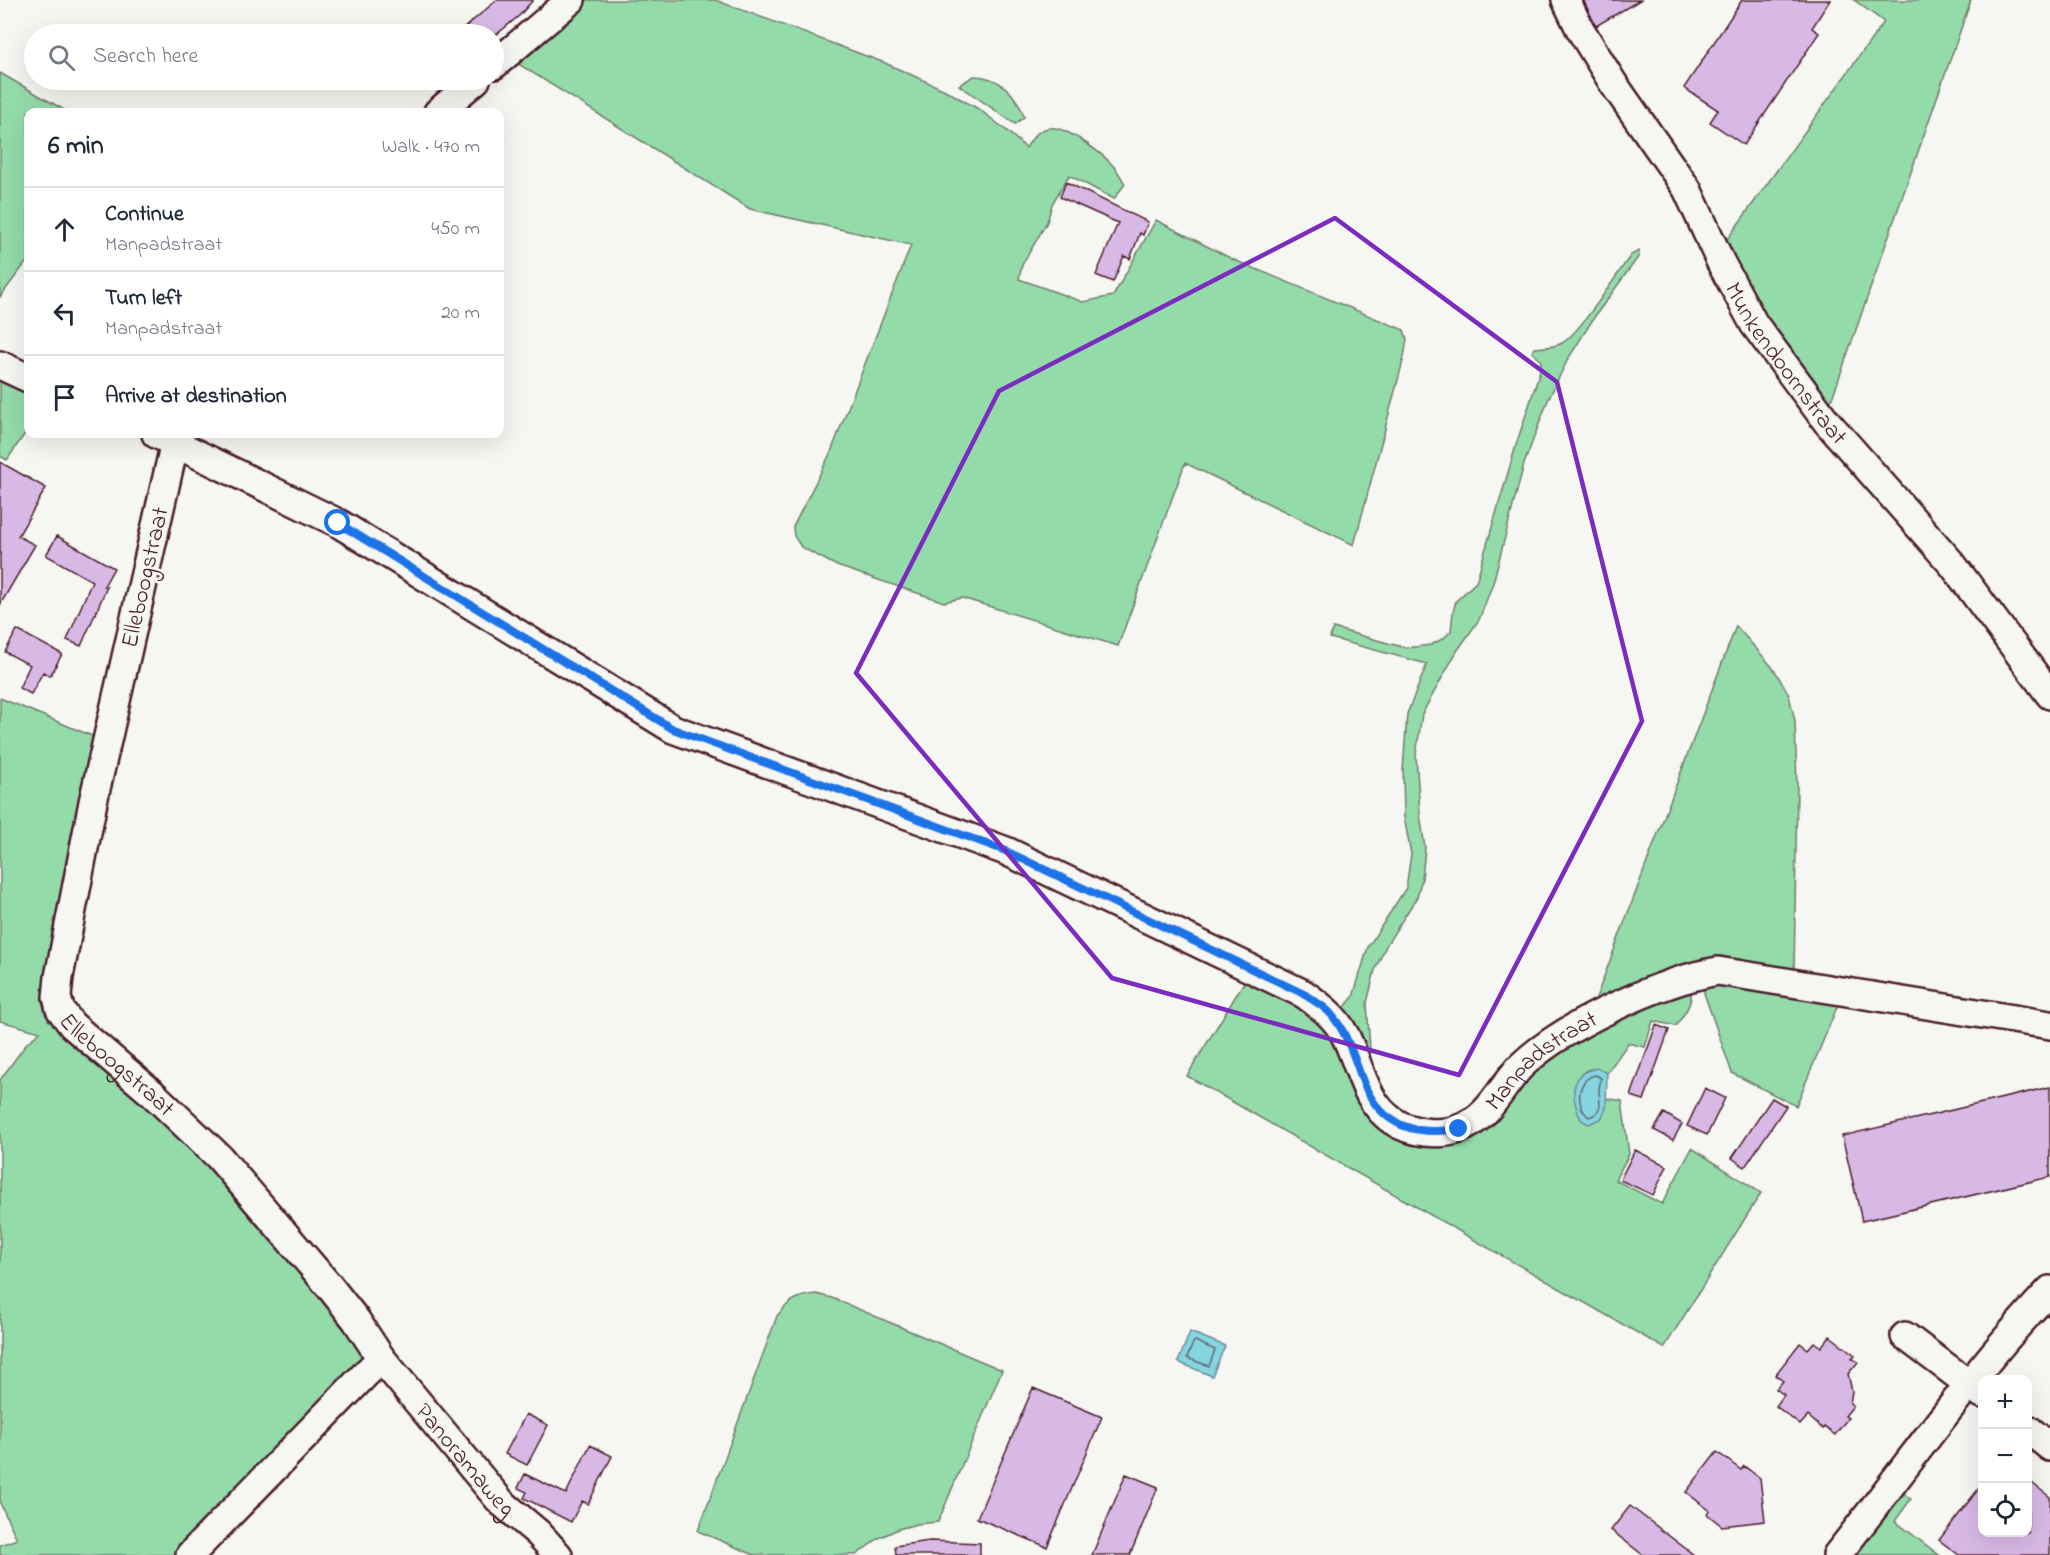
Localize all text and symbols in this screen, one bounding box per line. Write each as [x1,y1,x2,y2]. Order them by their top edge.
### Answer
search box [24,24,504,90]
icon: search [45,41,78,74]
text: Search here [93,41,198,73]
text: 6 min [48,128,104,166]
text: Walk · 470 m [382,133,480,162]
text: Continue [105,199,184,231]
icon: ahead [48,213,81,246]
text: 450 m [431,215,480,244]
text: Manpadstraat [105,231,222,260]
street label: Munkendoornstraat [1715,276,1855,454]
text: Turn left [105,283,182,315]
icon: left [48,297,81,330]
text: 20 m [441,299,480,328]
text: Manpadstraat [105,315,222,344]
icon: arrive [48,381,81,414]
text: Arrive at destination [105,381,287,413]
street label: Elleboogstraat [113,504,180,651]
route start [324,509,350,535]
street label: Manpadstraat [1478,1003,1604,1119]
street label: Elleboogstraat [49,1007,182,1126]
route end [1445,1115,1471,1141]
map controls [1978,1375,2032,1537]
button: + [1978,1375,2032,1429]
street label: Panoramaweg [406,1396,521,1526]
button: − [1978,1429,2032,1483]
button: locate [1978,1483,2032,1537]

